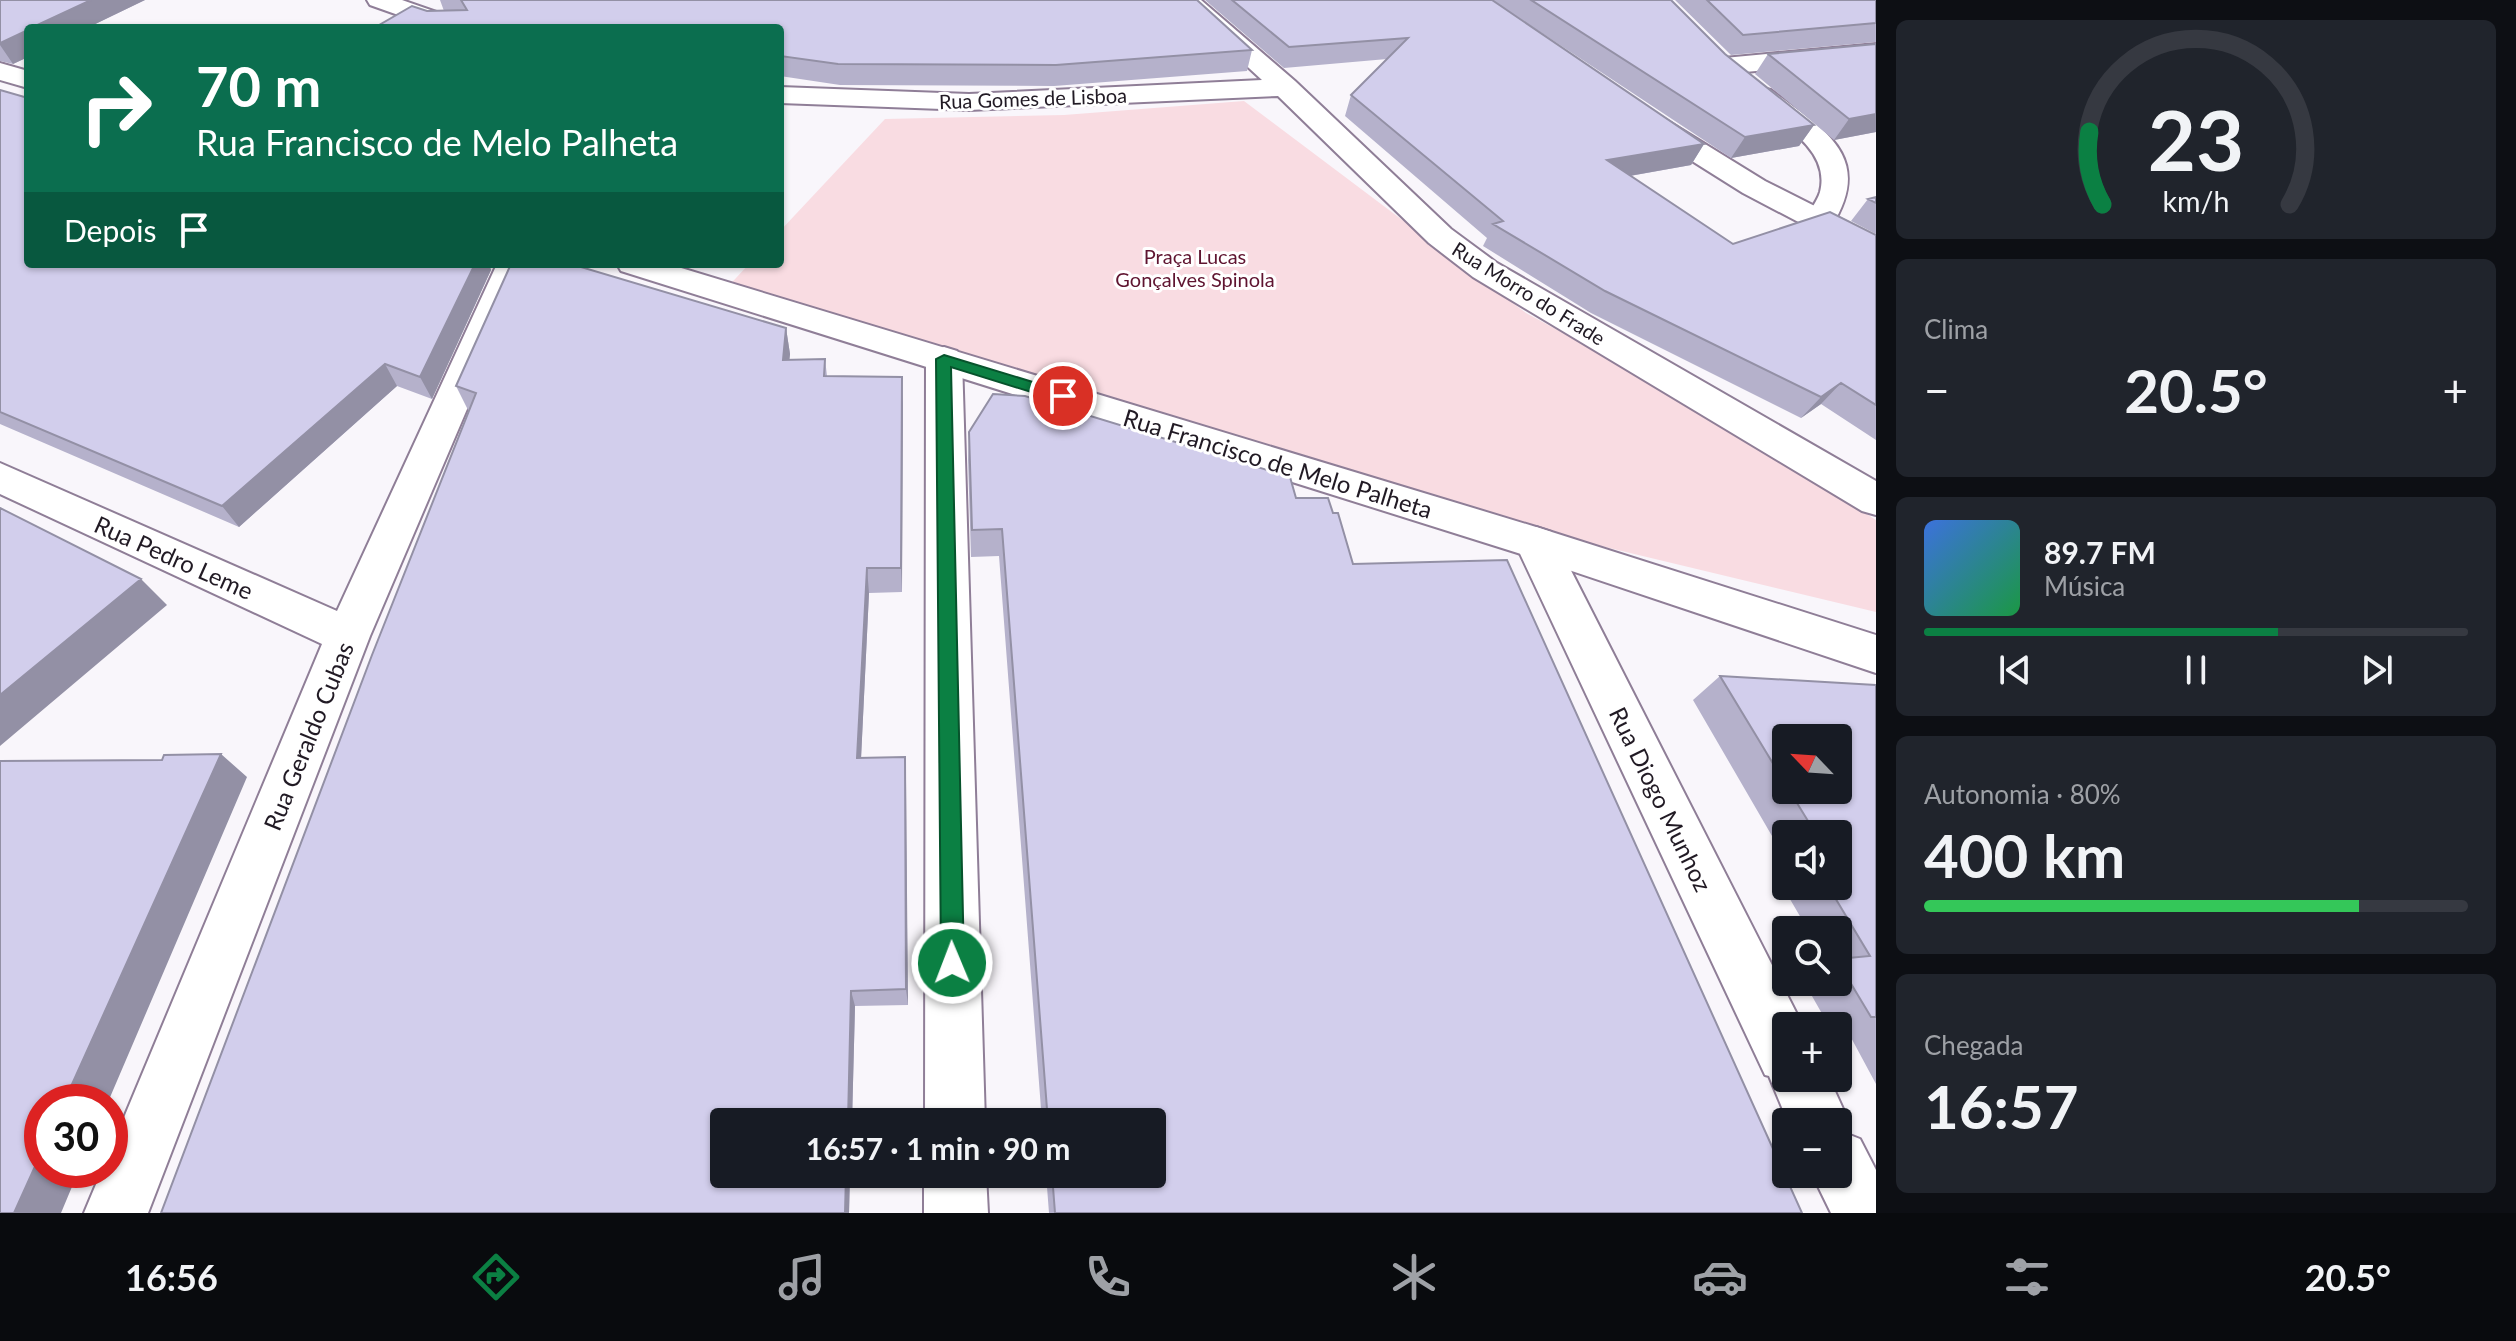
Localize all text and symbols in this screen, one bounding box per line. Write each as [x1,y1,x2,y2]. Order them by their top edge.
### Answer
text: 70 m [196,52,321,119]
icon: right [64,56,168,160]
street label: Rua Gomes de Lisboa [939,83,1127,113]
text: 23 [2148,89,2244,189]
text: Rua Francisco de Melo Palheta [196,120,678,164]
text: km/h [2163,184,2229,218]
icon: arrive [172,208,216,252]
text: Depois [64,212,156,248]
street label: Rua Morro do Frade [1448,236,1610,350]
park label: Praça Lucas Gonçalves Spinola [1115,244,1275,291]
text: Clima [1924,313,1988,345]
text: 20.5° [2124,354,2268,426]
pin [1029,362,1097,430]
text: − [1924,364,1950,416]
text: + [2442,364,2468,416]
icon: arrive [1041,374,1085,418]
street label: Rua Francisco de Melo Palheta [1120,402,1436,524]
street label: Rua Pedro Leme [90,509,258,605]
text: 89.7 FM [2044,534,2156,570]
text: Música [2044,570,2125,602]
street label: Rua Geraldo Cubas [257,638,359,834]
icon: previous [1993,648,2037,692]
icon: pause [2174,648,2218,692]
icon: next [2355,648,2399,692]
street label: Rua Diogo Munhoz [1604,702,1718,896]
north arrow [1772,724,1852,804]
map controls [1772,724,1852,1188]
text: Autonomia · 80% [1924,778,2121,810]
text: 400 km [1924,819,2125,891]
button: sound [1772,820,1852,900]
button: search [1772,916,1852,996]
position arrow [910,921,994,1005]
button: + [1772,1012,1852,1092]
text: Chegada [1924,1029,2024,1061]
text: 16:57 [1924,1070,2079,1142]
speed limit sign: 30 [24,1084,128,1188]
button: − [1772,1108,1852,1188]
text: 16:57 · 1 min · 90 m [806,1130,1070,1166]
icon: directions [468,1249,524,1305]
icon: music [774,1249,830,1305]
icon: phone [1080,1249,1136,1305]
icon: climate [1386,1249,1442,1305]
icon: car [1692,1249,1748,1305]
icon: filters [1999,1249,2055,1305]
text: 16:56 [125,1255,218,1299]
text: 20.5° [2305,1255,2391,1299]

